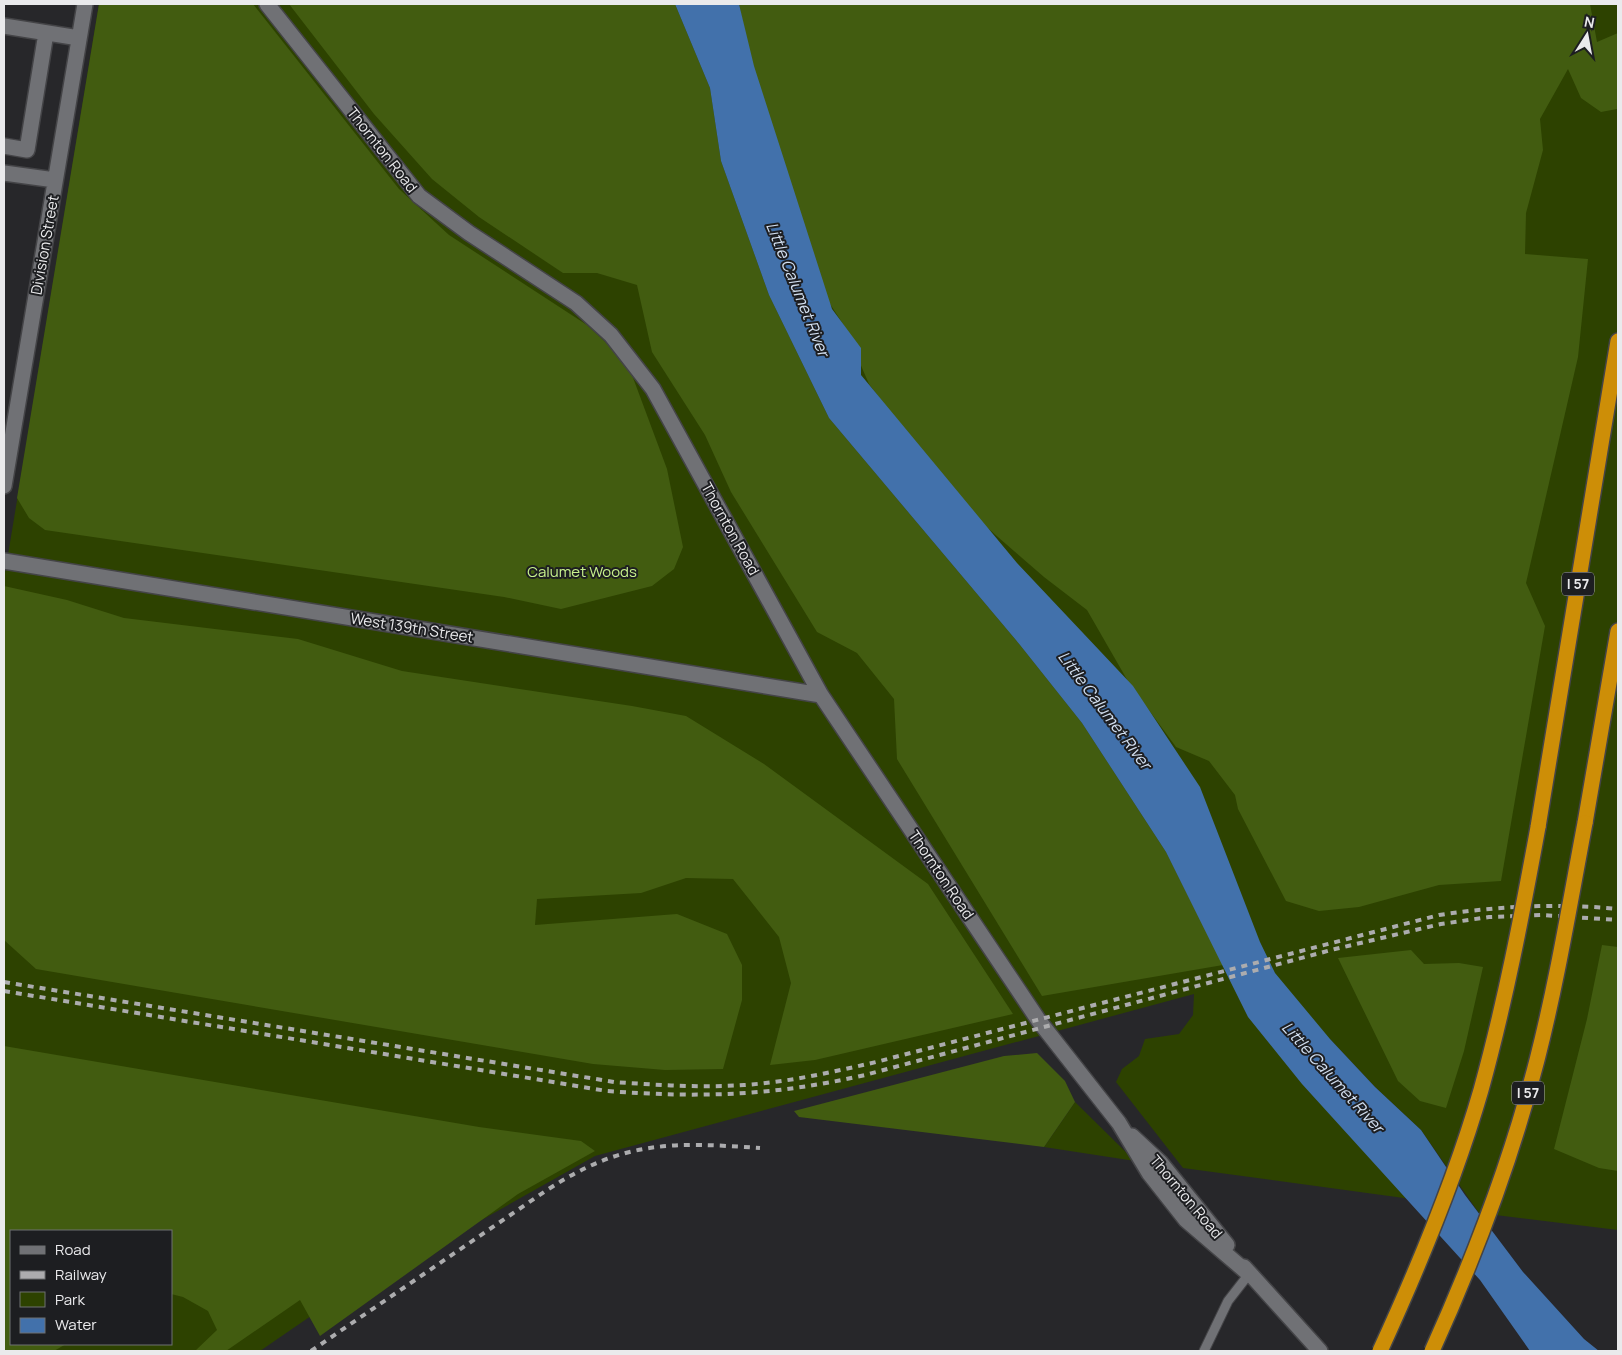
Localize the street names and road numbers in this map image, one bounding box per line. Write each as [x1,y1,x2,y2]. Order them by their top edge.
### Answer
street label: Thornton Road [342,103,422,197]
street label: Division Street [25,193,64,296]
street label: Thornton Road [696,479,765,579]
road number: I 57 [1562,572,1594,596]
street label: West 139th Street [349,607,475,648]
street label: Thornton Road [904,826,979,923]
road number: I 57 [1512,1082,1544,1104]
street label: Thornton Road [1145,1150,1228,1243]

